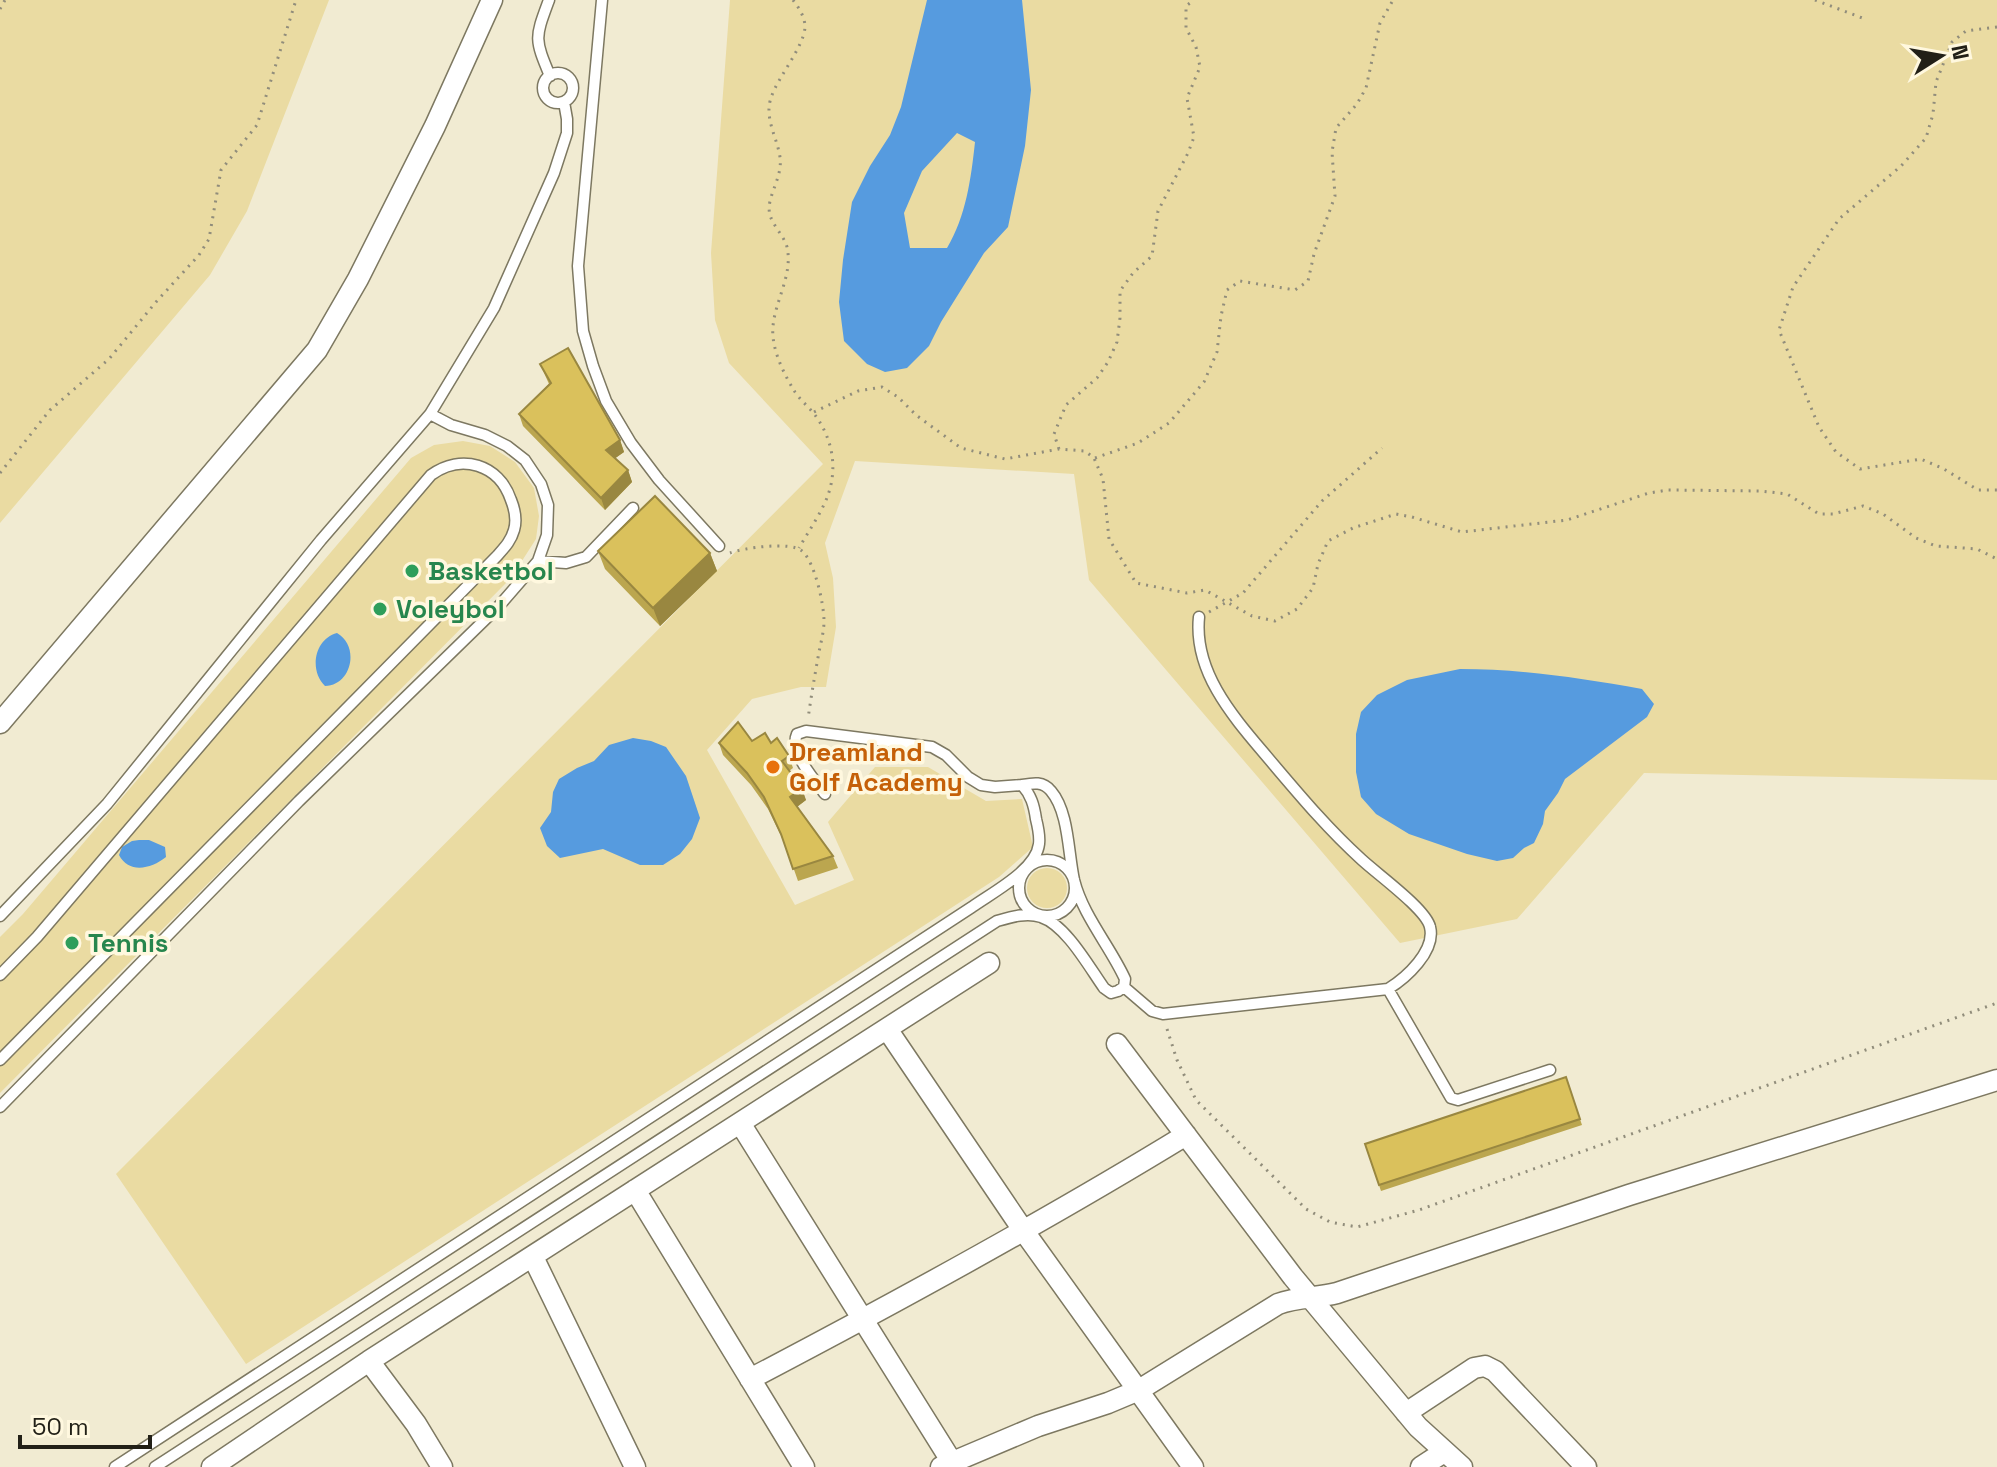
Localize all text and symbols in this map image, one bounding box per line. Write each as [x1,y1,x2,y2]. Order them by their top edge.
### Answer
north arrow [1901,16,1981,96]
text: N [1945,42,1976,62]
place label: Basketbol [428,554,554,588]
marker: Basketbol [403,562,421,580]
place label: Voleybol [396,592,505,626]
marker: Voleybol [371,600,389,618]
place label: Dreamland Golf Academy [789,735,963,799]
marker: Dreamland Golf Academy [764,758,782,776]
place label: Tennis [88,926,168,960]
marker: Tennis [63,934,81,952]
scale bar [20,1399,150,1449]
text: 50 m [32,1411,89,1442]

